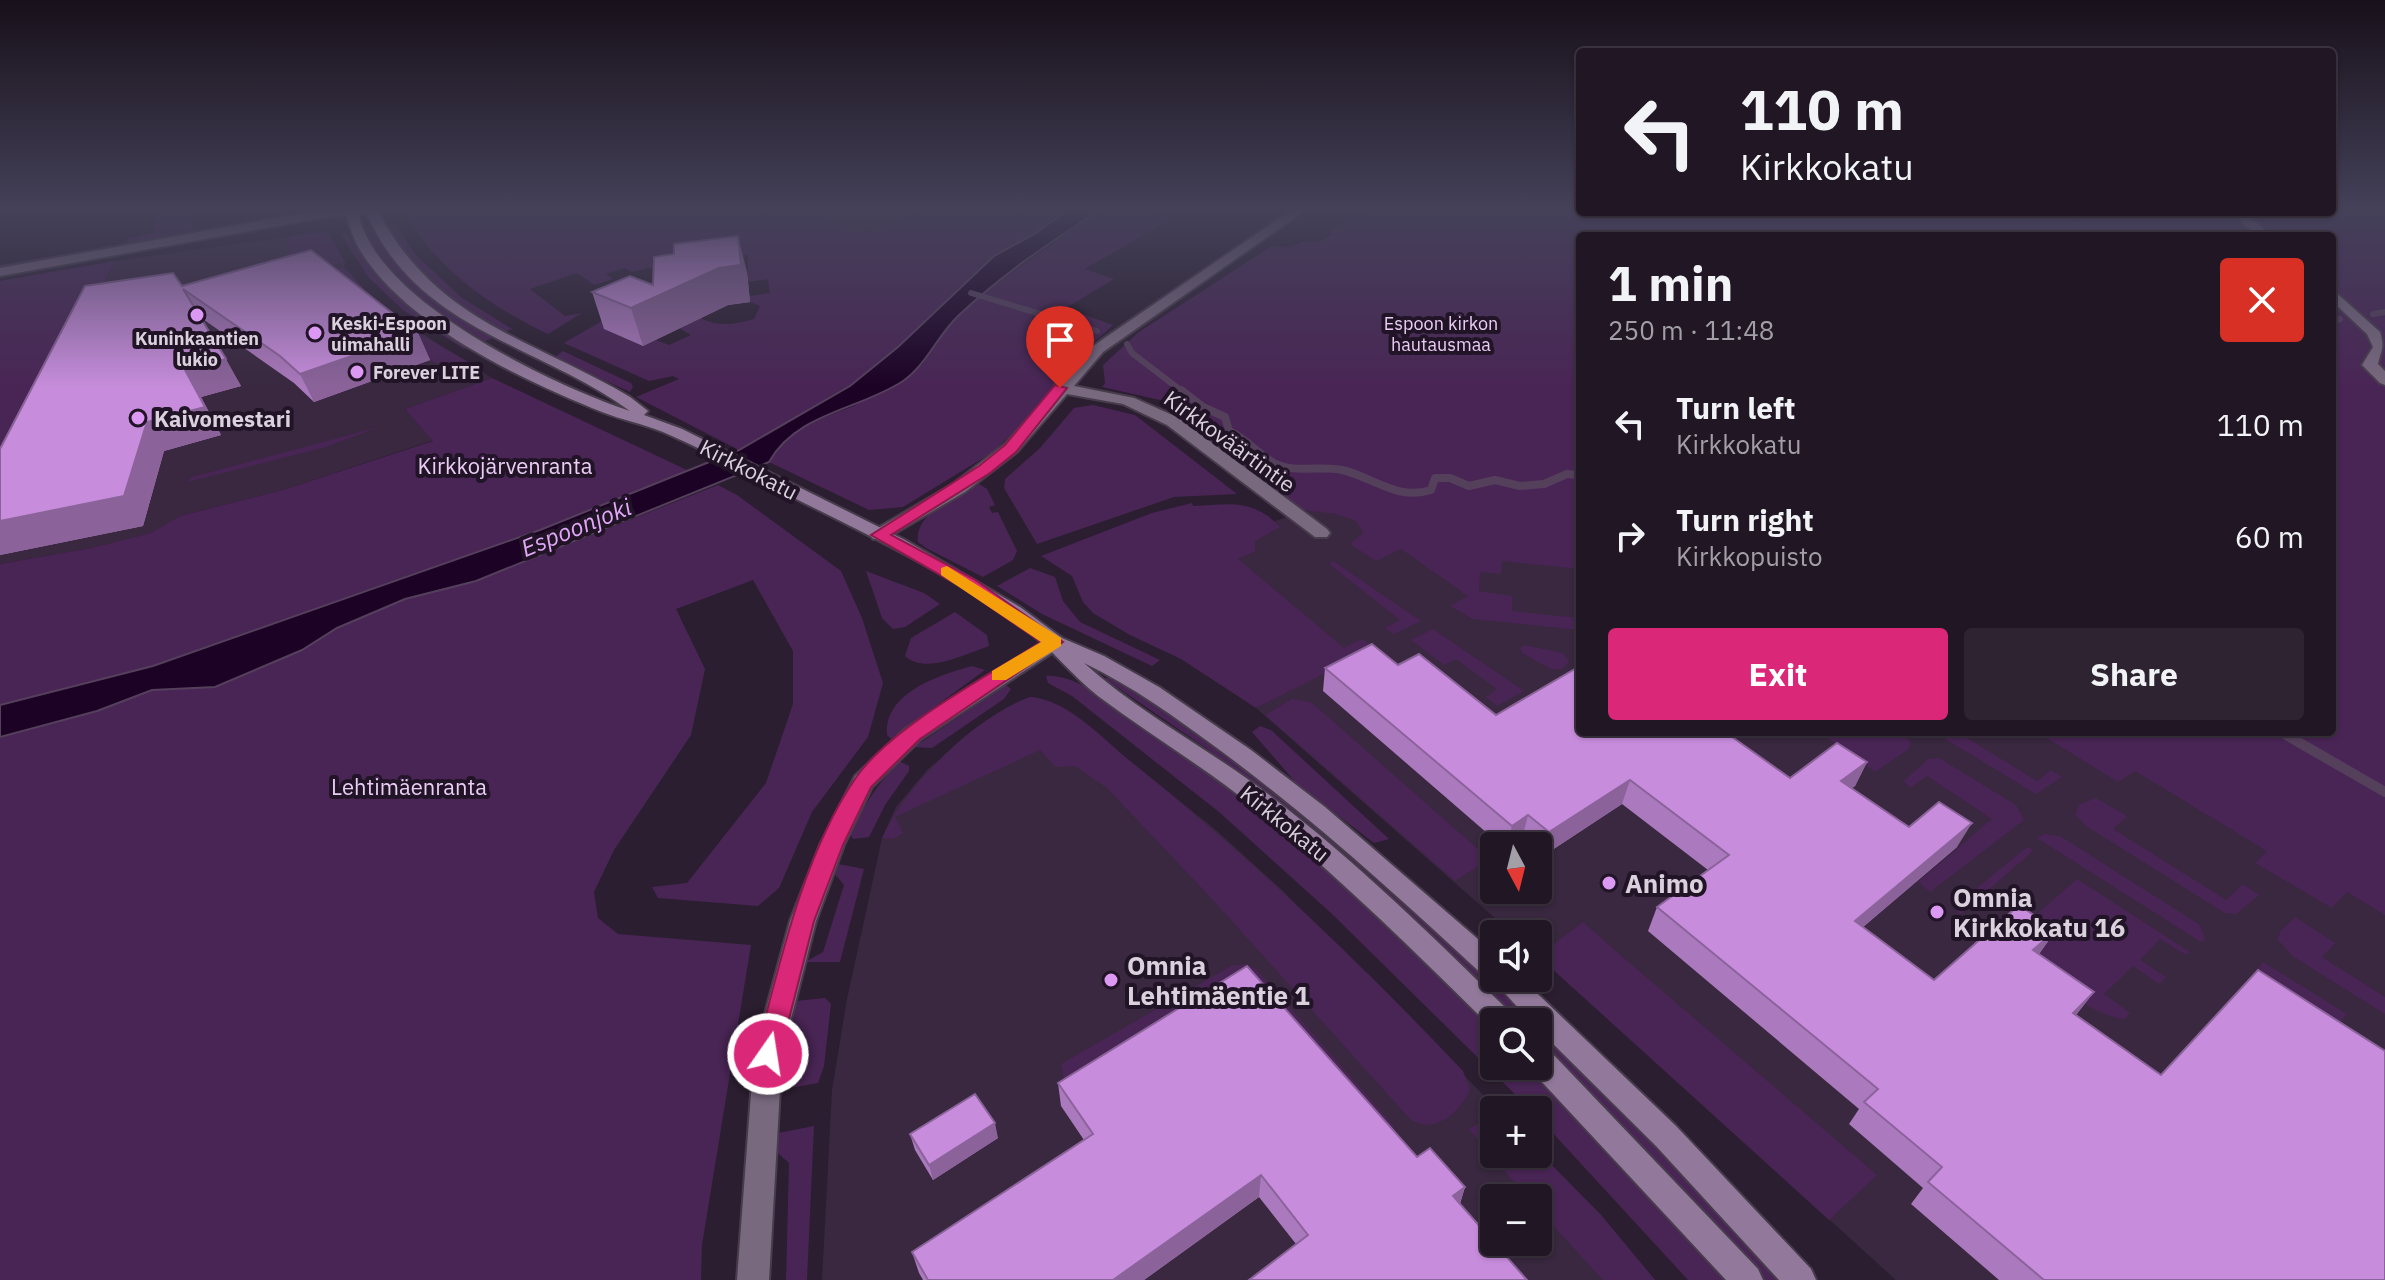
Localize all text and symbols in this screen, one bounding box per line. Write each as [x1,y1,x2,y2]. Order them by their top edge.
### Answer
text: 110 m [1740,73,1904,145]
icon: left [1608,80,1712,184]
text: Kirkkokatu [1740,143,1914,190]
text: 1 min [1608,252,1733,314]
button: close [2220,258,2304,342]
marker: Kuninkaantien lukio [188,306,206,324]
pin [1026,306,1094,388]
place label: Keski-Espoon uimahalli [331,312,447,356]
park label: Espoon kirkon hautausmaa [1384,312,1498,356]
text: 250 m · 11:48 [1608,313,1774,347]
icon: arrive [1038,318,1082,362]
marker: Keski-Espoon uimahalli [306,324,324,342]
place label: Kuninkaantien lukio [135,327,259,371]
place label: Forever LITE [373,361,480,384]
marker: Forever LITE [348,363,366,381]
street label: Kirkkoväärtintie [1158,383,1302,499]
text: Turn left [1676,388,1795,427]
icon: left [1608,402,1652,446]
place label: Kaivomestari [154,404,291,433]
text: 110 m [2217,405,2304,444]
marker: Kaivomestari [129,409,147,427]
text: Kirkkokatu [1676,427,1801,461]
street label: Kirkkokatu [695,432,803,506]
park label: Kirkkojärvenranta [417,451,593,480]
water label: Espoonjoki [516,490,637,564]
text: Turn right [1676,500,1814,539]
icon: right [1608,514,1652,558]
text: 60 m [2235,517,2304,556]
text: Kirkkopuisto [1676,539,1822,573]
button: Exit [1608,628,1948,720]
button: Share [1964,628,2304,720]
park label: Lehtimäenranta [331,772,487,801]
street label: Kirkkokatu [1235,778,1335,868]
north arrow [1480,832,1552,904]
map controls [1480,832,1552,1256]
place label: Animo [1625,866,1704,900]
marker: Animo [1600,874,1618,892]
place label: Omnia Kirkkokatu 16 [1953,880,2125,944]
marker: Omnia Kirkkokatu 16 [1928,903,1946,921]
button: sound [1480,920,1552,992]
place label: Omnia Lehtimäentie 1 [1127,948,1310,1012]
marker: Omnia Lehtimäentie 1 [1102,971,1120,989]
button: search [1480,1008,1552,1080]
position arrow [726,1012,810,1096]
button: + [1480,1096,1552,1168]
button: − [1480,1184,1552,1256]

